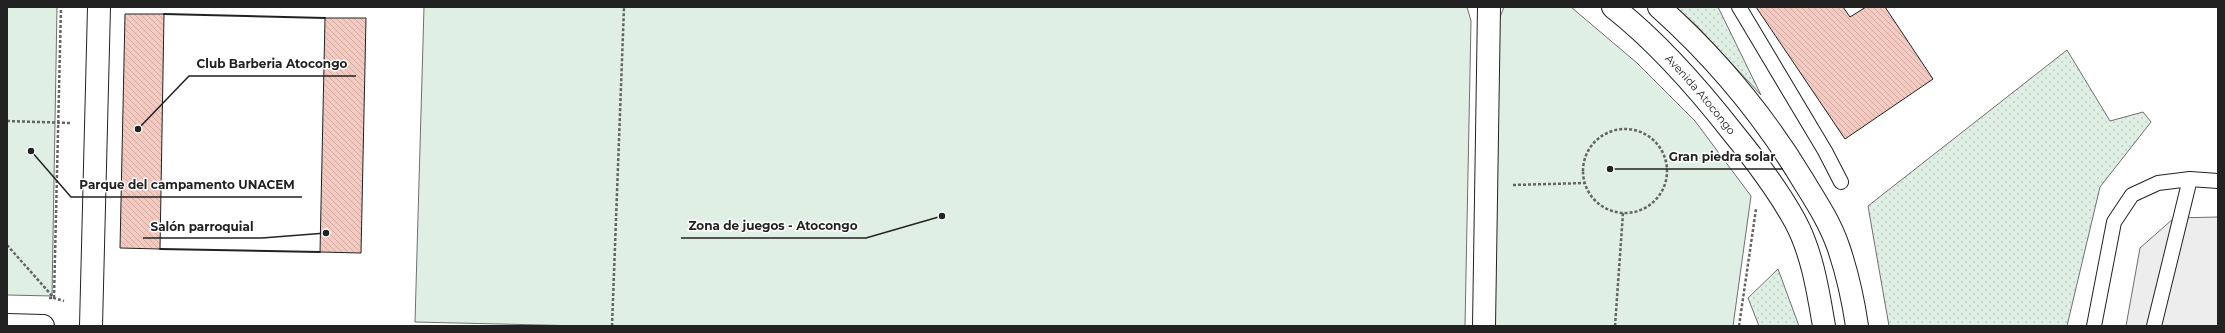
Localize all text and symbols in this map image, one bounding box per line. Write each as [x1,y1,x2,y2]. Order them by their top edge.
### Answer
street label: Avenida Atocongo [1662,51,1739,137]
callout: Club Barberia Atocongo [189,52,356,76]
text: Club Barberia Atocongo [197,56,348,71]
callout: Gran piedra solar [1660,145,1783,169]
text: Gran piedra solar [1669,149,1775,164]
callout: Parque del campamento UNACEM [71,173,302,197]
text: Parque del campamento UNACEM [79,177,295,192]
callout: Salón parroquial [143,214,262,238]
callout: Zona de juegos - Atocongo [681,214,866,238]
text: Zona de juegos - Atocongo [688,218,858,233]
text: Salón parroquial [150,219,254,234]

